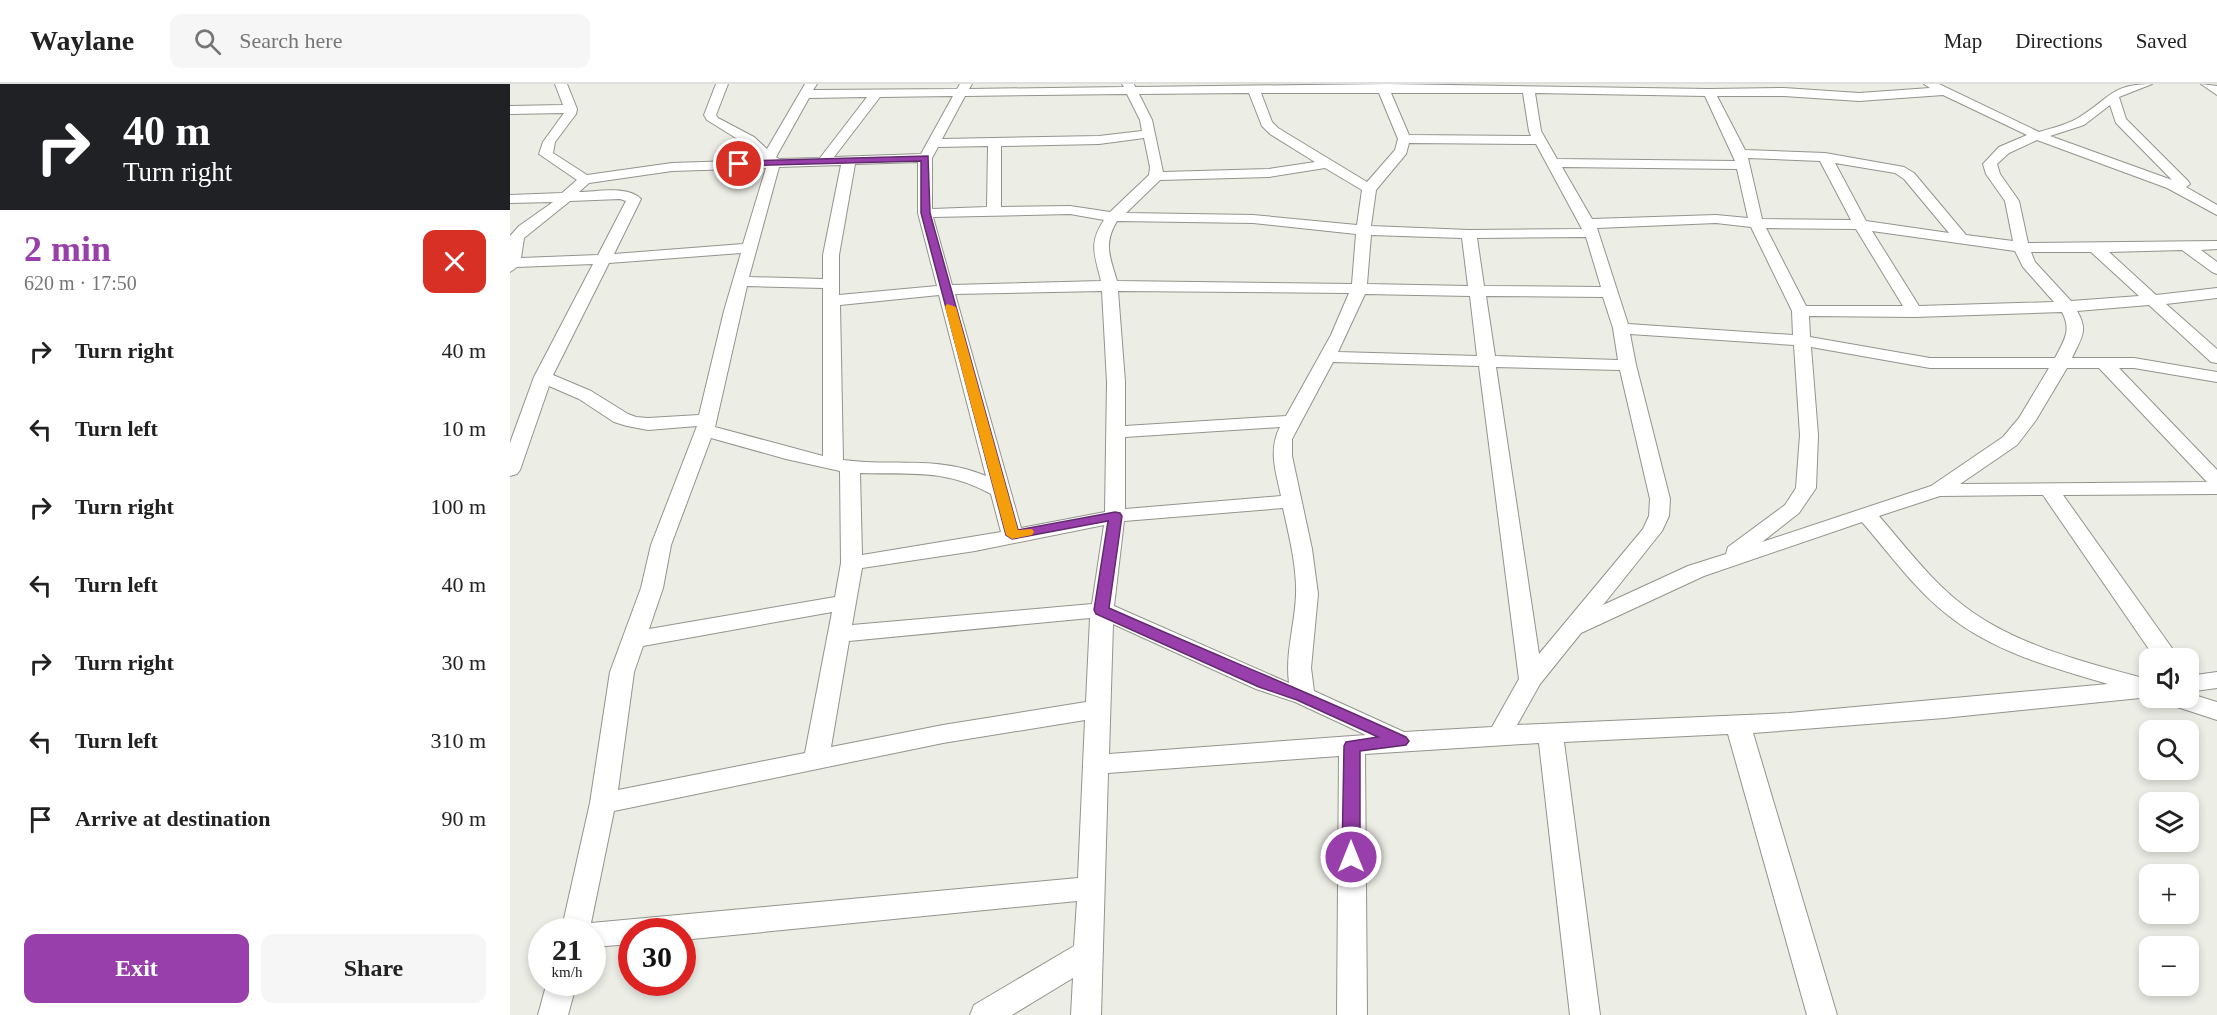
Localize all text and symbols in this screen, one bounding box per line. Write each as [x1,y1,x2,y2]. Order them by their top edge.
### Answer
search box [170,14,590,68]
text: Waylane [30,25,134,56]
icon: search [191,25,224,58]
text: Search here [239,28,342,53]
text: Map [1944,29,1982,53]
text: Directions [2015,29,2103,53]
text: Saved [2136,29,2187,53]
icon: right [24,108,102,186]
text: 40 m [123,108,211,154]
pin [713,138,764,189]
icon: arrive [722,147,755,180]
text: Turn right [123,157,232,187]
text: 2 min [24,229,111,269]
button: close [423,230,486,293]
text: 620 m · 17:50 [24,272,137,294]
icon: right [24,335,57,368]
text: Turn right [75,338,174,363]
text: 40 m [441,338,486,363]
icon: left [24,413,57,446]
text: Turn left [75,416,158,441]
text: 10 m [441,416,486,441]
icon: right [24,491,57,524]
text: Turn right [75,494,174,519]
text: 100 m [430,494,486,519]
icon: left [24,569,57,602]
text: Turn left [75,572,158,597]
text: 40 m [441,572,486,597]
icon: right [24,647,57,680]
map controls [2139,648,2199,996]
button: sound [2139,648,2199,708]
text: Turn right [75,650,174,675]
text: 30 m [441,650,486,675]
button: search [2139,720,2199,780]
icon: left [24,725,57,758]
text: Turn left [75,728,158,753]
text: 310 m [430,728,486,753]
button: layers [2139,792,2199,852]
icon: arrive [24,803,57,836]
text: Arrive at destination [75,806,271,831]
text: 90 m [441,806,486,831]
position arrow [1319,825,1383,889]
button: + [2139,864,2199,924]
speed limit sign: 30 [618,918,696,996]
text: 21 [552,933,582,966]
button: Exit [24,934,249,1003]
button: Share [261,934,486,1003]
button: − [2139,936,2199,996]
text: km/h [552,964,582,980]

